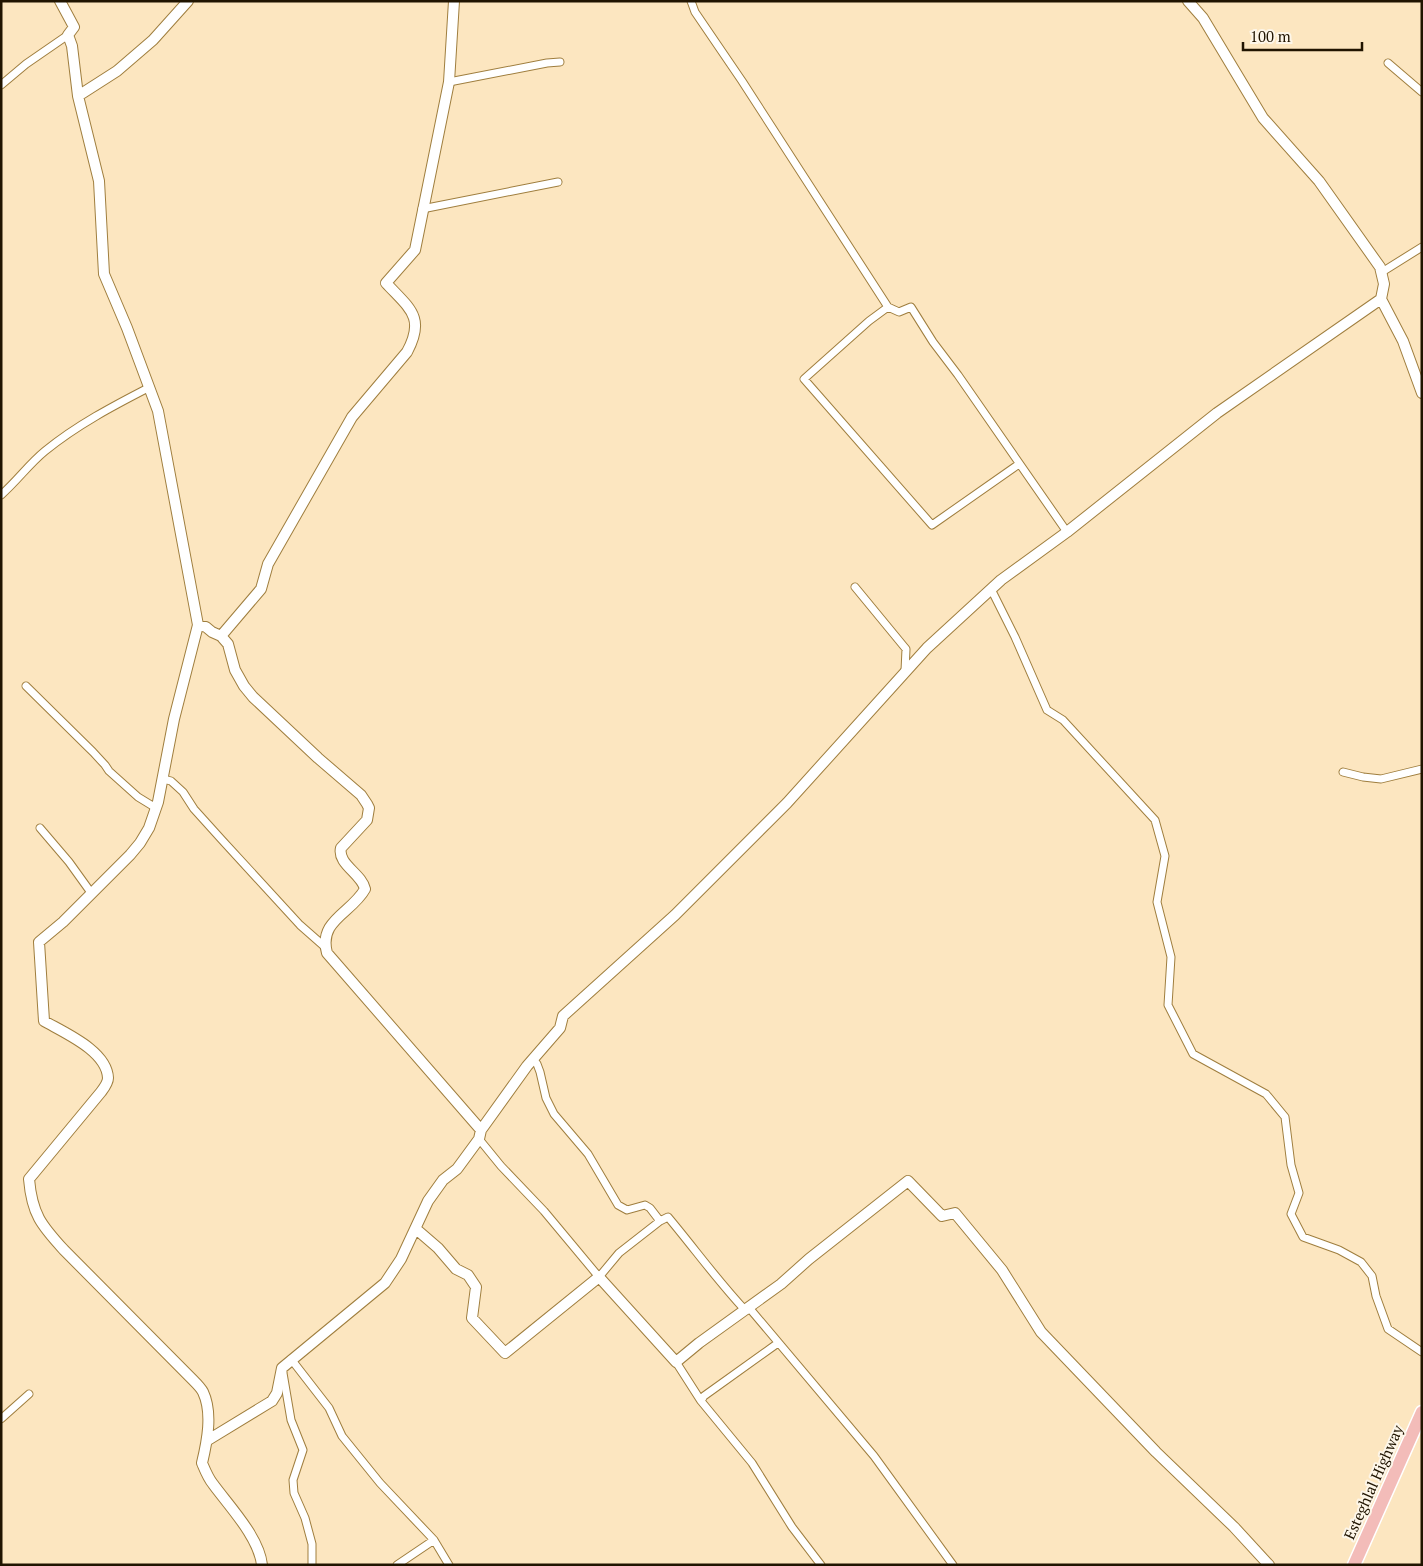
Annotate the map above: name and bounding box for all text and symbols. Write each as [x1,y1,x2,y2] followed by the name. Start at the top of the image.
[1243,20,1362,52] scale bar
[1250,26,1291,46] text: 100 m
[1339,1421,1407,1542] street label: Esteghlal Highway

